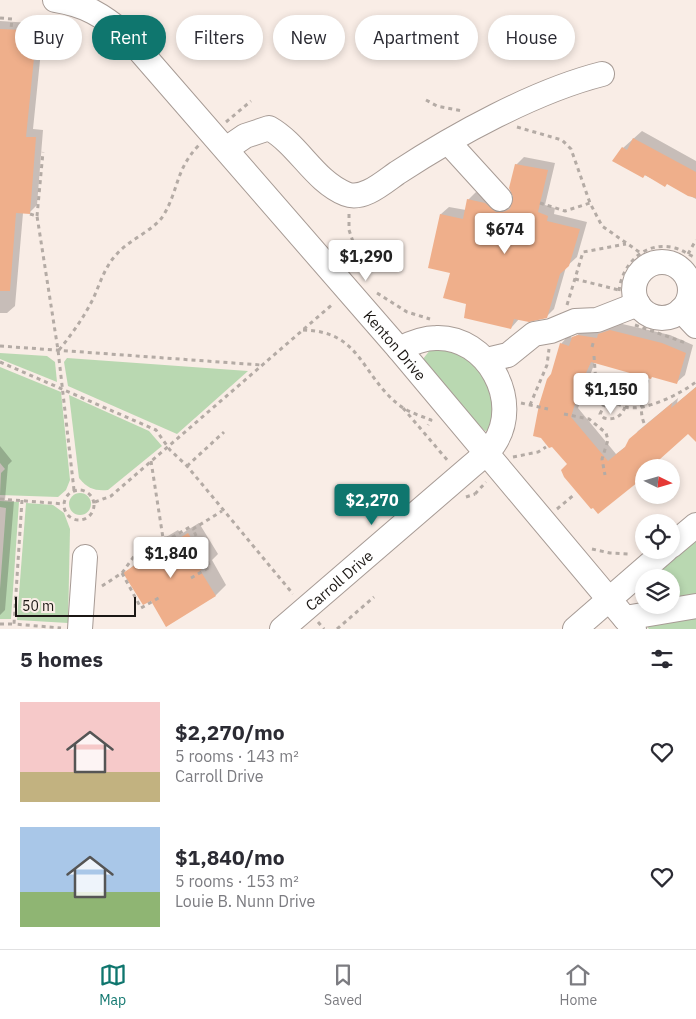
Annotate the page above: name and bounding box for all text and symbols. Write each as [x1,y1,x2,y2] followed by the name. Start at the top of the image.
[15,15,82,60] chip: Buy
[92,15,166,60] chip: Rent
[176,15,263,60] chip: Filters
[273,15,345,60] chip: New
[355,15,478,60] chip: Apartment
[488,15,575,60] chip: House
[475,212,535,255] pin: $674
[486,219,524,239] text: $674
[325,240,407,282] pin: $1,290
[340,246,392,266] text: $1,290
[360,306,431,384] street label: Kenton Drive
[570,372,652,415] pin: $1,150
[585,379,637,399] text: $1,150
[635,459,680,504] north arrow
[635,459,680,614] map controls
[331,484,413,526] pin: $2,270
[346,490,398,510] text: $2,270
[635,514,680,559] button: locate
[130,536,212,579] pin: $1,840
[145,543,197,563] text: $1,840
[301,546,377,614] street label: Carroll Drive
[635,569,680,614] button: layers
[15,594,136,617] scale bar
[22,597,54,615] text: 50 m
[20,645,103,673] text: 5 homes
[648,645,676,673] icon: filters
[175,718,285,746] text: $2,270/mo
[60,722,120,782] icon: home
[648,738,676,766] icon: heart
[175,746,299,766] text: 5 rooms · 143 m²
[175,766,264,786] text: Carroll Drive
[175,843,285,871] text: $1,840/mo
[60,847,120,907] icon: home
[648,863,676,891] icon: heart
[175,871,299,891] text: 5 rooms · 153 m²
[175,891,315,911] text: Louie B. Nunn Drive
[99,961,127,1009] tab: Map
[324,961,362,1009] tab: Saved
[560,961,597,1009] tab: Home

